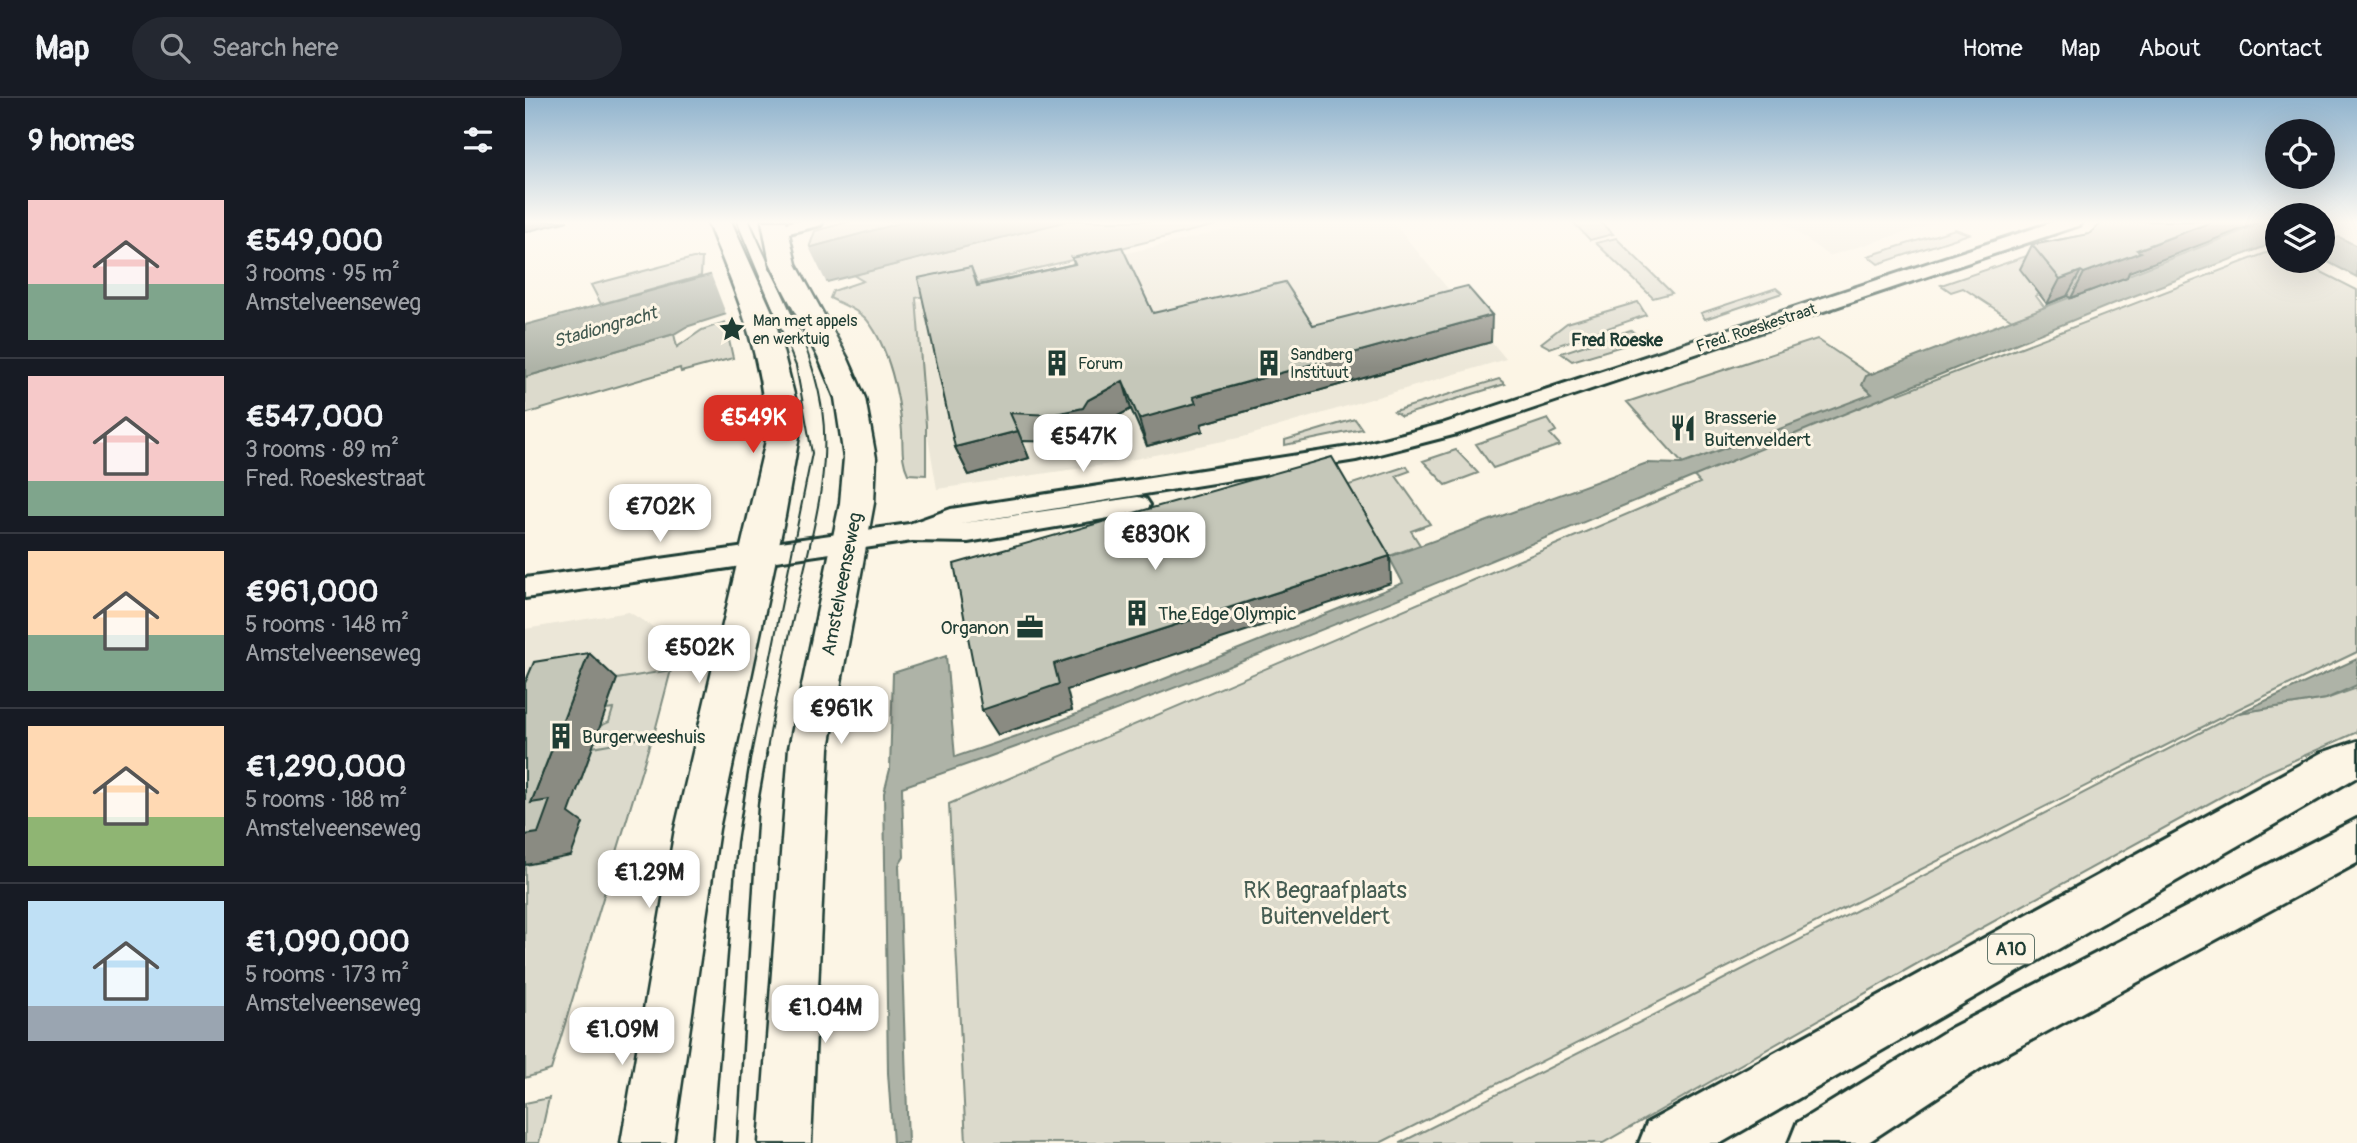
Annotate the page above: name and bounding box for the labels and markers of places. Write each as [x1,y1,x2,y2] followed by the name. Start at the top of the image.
[753,311,857,349] place label: Man met appels en werktuig
[717,314,747,344] place icon: Man met appels en werktuig
[1290,345,1353,383] place label: Sandberg Instituut
[1042,348,1072,378] building icon: Forum
[1254,348,1284,378] building icon: Sandberg Instituut
[1078,354,1123,374] place label: Forum
[704,396,802,455] pin: €549K
[1704,406,1811,452] place label: Brasserie Buitenveldert
[1668,413,1698,443] restaurant icon: Brasserie Buitenveldert
[1034,414,1132,474] pin: €547K
[611,484,709,544] pin: €702K
[1106,512,1204,572] pin: €830K
[1122,598,1152,628] building icon: The Edge Olympic
[1158,602,1297,626] place label: The Edge Olympic
[1015,612,1045,642] office icon: Organon
[940,616,1009,640] place label: Organon
[650,626,748,685] pin: €502K
[792,686,890,746] pin: €961K
[546,721,576,751] building icon: Burgerweeshuis
[582,725,706,749] place label: Burgerweeshuis
[592,850,706,910] pin: €1.29M
[768,986,882,1045] pin: €1.04M
[565,1007,679,1067] pin: €1.09M

